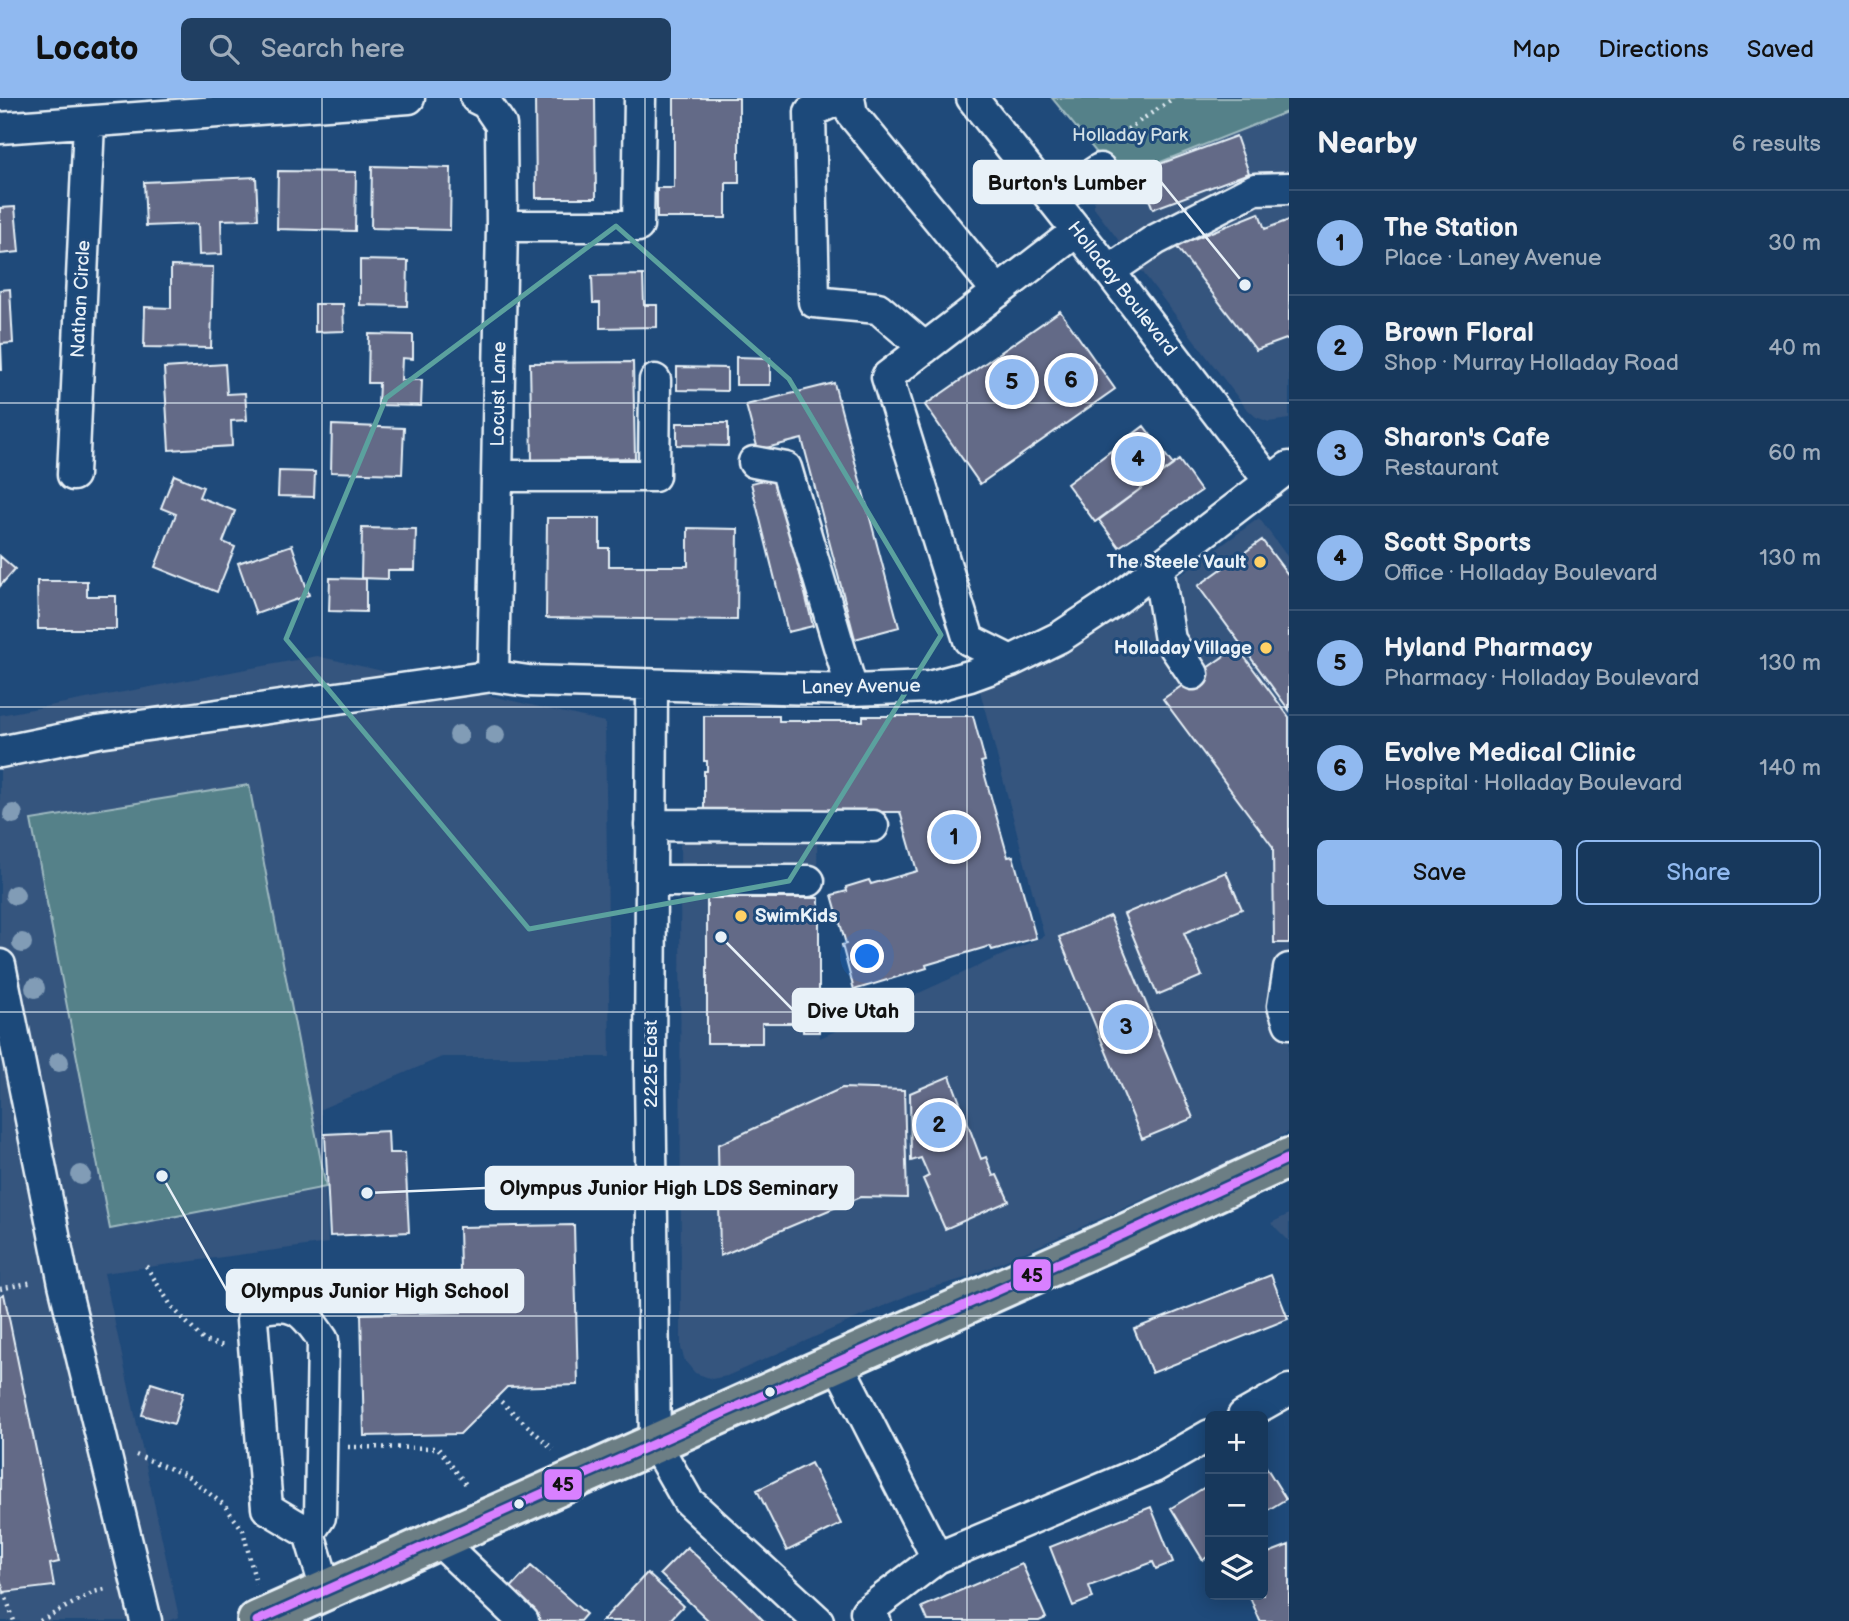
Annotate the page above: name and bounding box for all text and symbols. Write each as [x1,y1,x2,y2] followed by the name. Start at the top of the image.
[181,18,671,81] search box
[35,29,139,69] text: Locato
[205,30,243,68] icon: search
[261,34,405,65] text: Search here
[1512,35,1560,64] text: Map
[1598,35,1709,64] text: Directions
[1747,35,1814,64] text: Saved
[1072,124,1189,147] park label: Holladay Park
[1317,126,1417,162] text: Nearby
[1732,130,1821,158] text: 6 results
[974,161,1161,203] callout: Burton's Lumber
[987,171,1147,196] text: Burton's Lumber
[1384,213,1518,244] text: The Station
[1062,217,1182,361] street label: Holladay Boulevard
[1335,229,1345,257] text: 1
[1768,229,1821,257] text: 30 m
[66,240,96,358] street label: Nathan Circle
[1384,244,1602,272] text: Place · Laney Avenue
[1384,318,1534,349] text: Brown Floral
[1333,334,1347,362] text: 2
[1768,334,1821,362] text: 40 m
[487,341,511,447] street label: Locust Lane
[1384,349,1679,377] text: Shop · Murray Holladay Road
[1048,354,1094,406] pin: 6
[989,356,1035,408] pin: 5
[1384,423,1550,454] text: Sharon's Cafe
[1115,433,1161,485] pin: 4
[1333,439,1347,467] text: 3
[1768,439,1821,467] text: 60 m
[1384,454,1498,482] text: Restaurant
[1384,528,1531,559] text: Scott Sports
[1333,544,1347,572] text: 4
[1759,544,1821,572] text: 130 m
[1107,551,1247,574] place label: The Steele Vault
[1252,554,1268,570] marker: The Steele Vault
[1384,559,1658,587] text: Office · Holladay Boulevard
[1384,633,1592,664] text: Hyland Pharmacy
[1114,637,1252,660] place label: Holladay Village
[1258,640,1274,656] marker: Holladay Village
[1333,649,1347,677] text: 5
[1759,649,1821,677] text: 130 m
[1384,664,1700,692] text: Pharmacy · Holladay Boulevard
[801,674,921,700] street label: Laney Avenue
[1384,738,1636,769] text: Evolve Medical Clinic
[1333,754,1347,782] text: 6
[1759,754,1821,782] text: 140 m
[1384,769,1683,797] text: Hospital · Holladay Boulevard
[931,811,977,863] pin: 1
[1317,840,1562,905] button: Save
[1576,840,1821,905] button: Share
[755,905,837,928] place label: SwimKids
[733,908,749,924] marker: SwimKids
[850,939,884,973] your location
[793,989,913,1031] callout: Dive Utah
[807,999,899,1024] text: Dive Utah
[1103,1001,1149,1053] pin: 3
[640,1020,663,1108] street label: 2225 East
[916,1099,962,1151] pin: 2
[486,1167,853,1209] callout: Olympus Junior High LDS Seminary
[500,1176,839,1201] text: Olympus Junior High LDS Seminary
[1012,1258,1052,1292] line badge: 45
[1021,1265,1043,1288] text: 45
[227,1270,523,1312] callout: Olympus Junior High School
[241,1279,509,1304] text: Olympus Junior High School
[763,1385,777,1399] unlabelled marker
[1205,1411,1268,1600] map controls
[1205,1411,1268,1474] button: +
[543,1468,583,1501] line badge: 45
[552,1474,574,1497] text: 45
[1205,1474,1268,1537] button: −
[512,1497,526,1511] unlabelled marker
[1205,1537,1268,1600] button: layers

